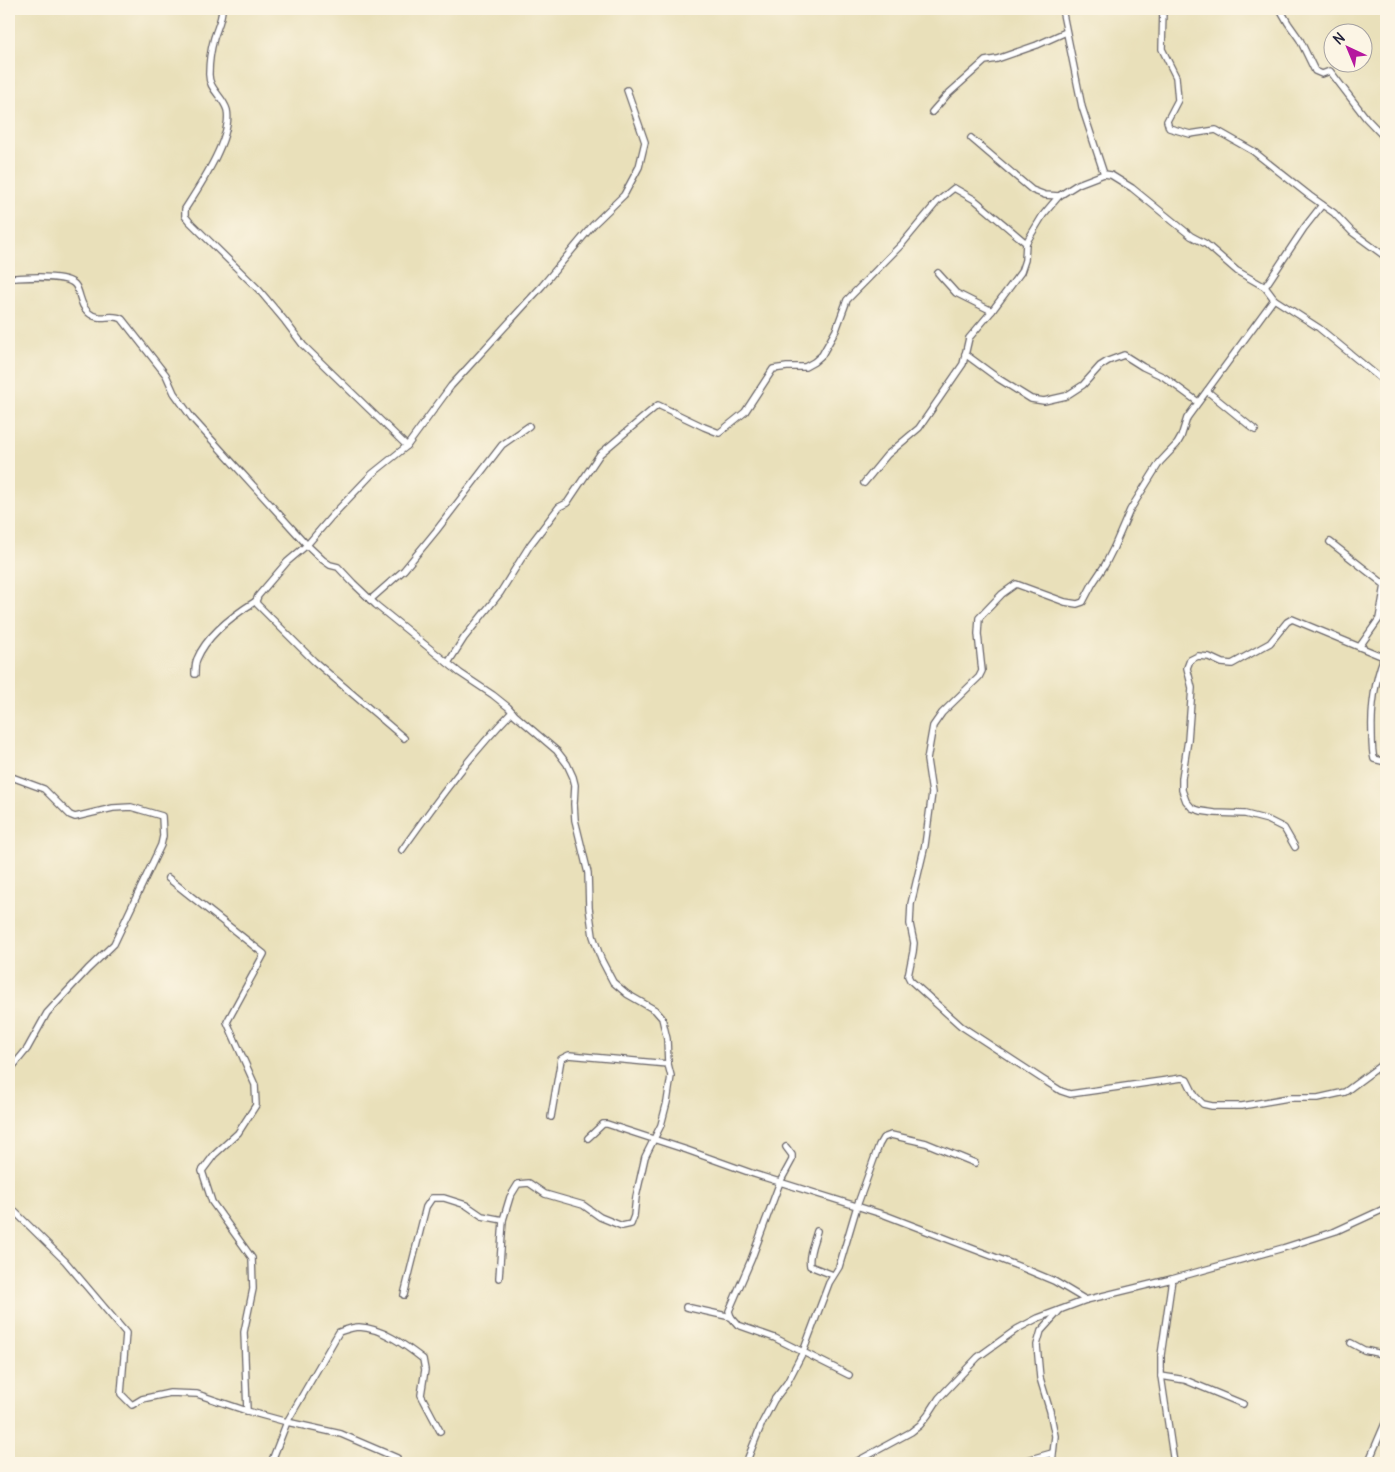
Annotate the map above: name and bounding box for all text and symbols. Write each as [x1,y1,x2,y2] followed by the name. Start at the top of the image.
[1322,22,1372,72] north arrow
[1329,29,1349,48] text: N

